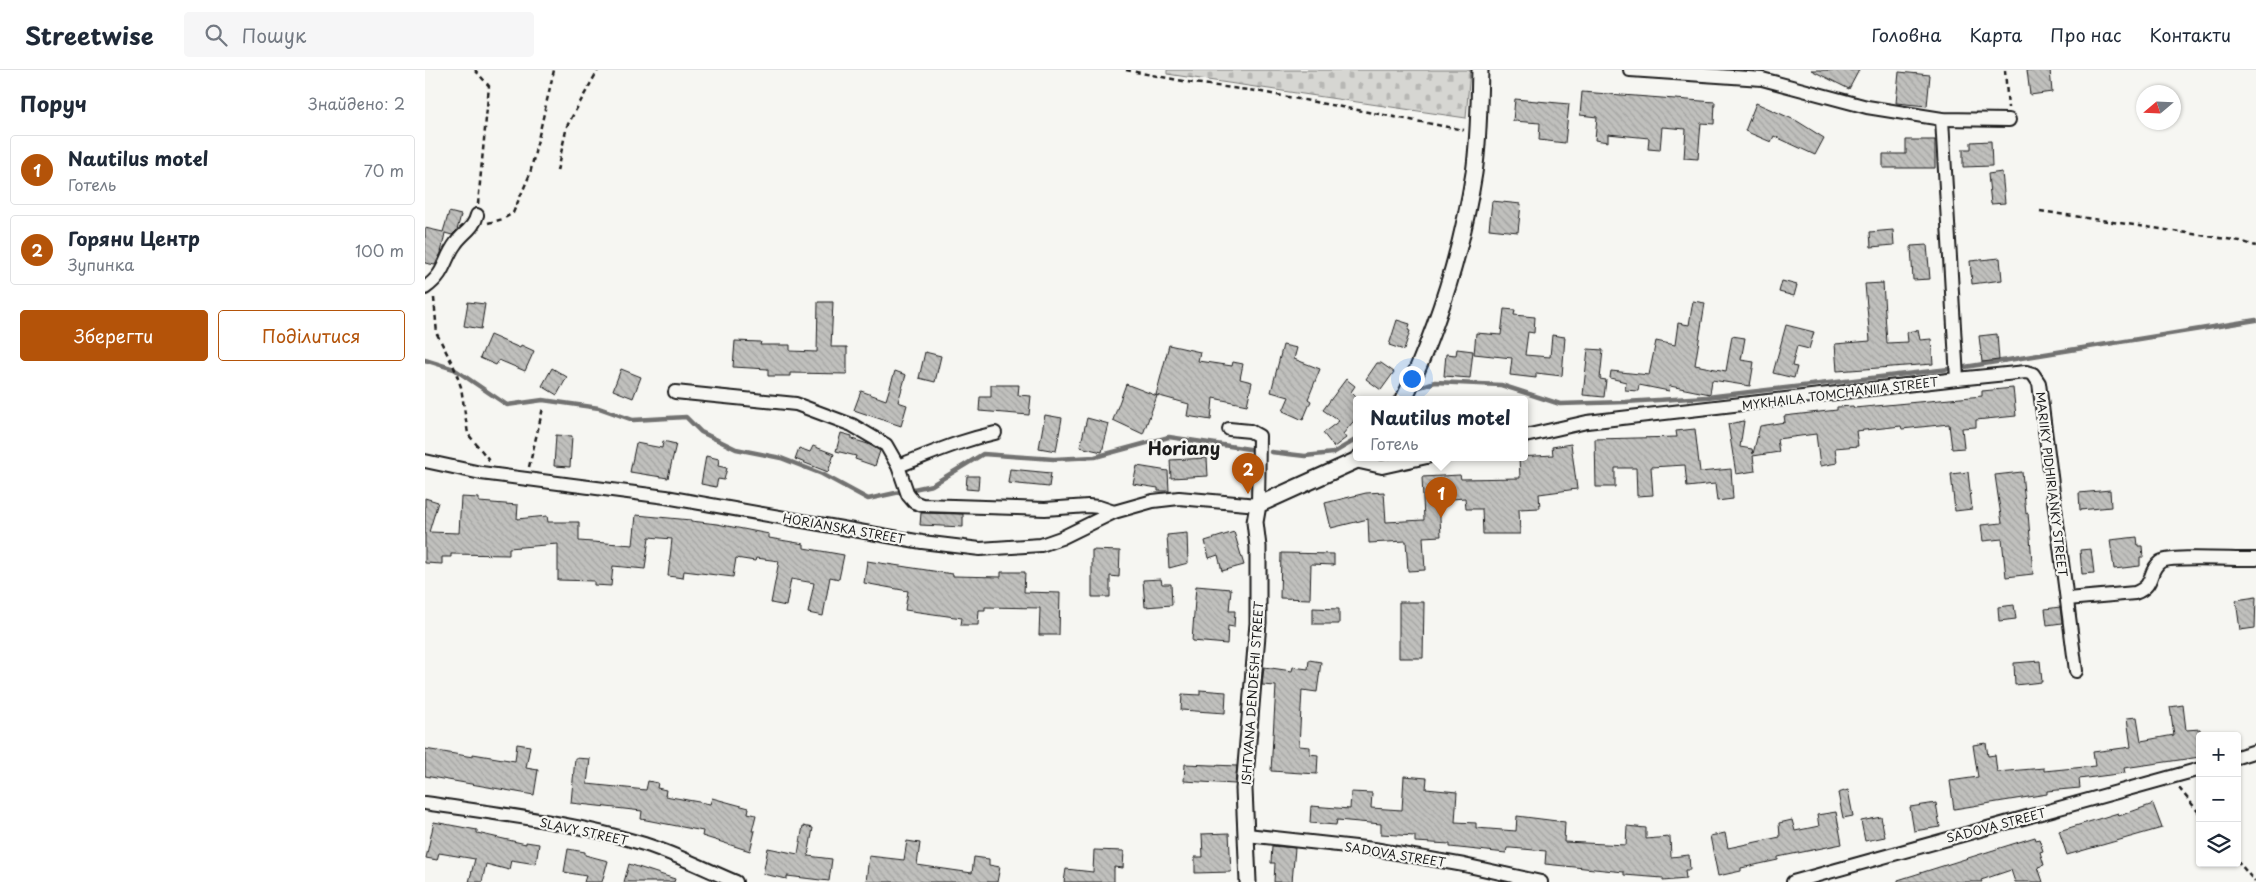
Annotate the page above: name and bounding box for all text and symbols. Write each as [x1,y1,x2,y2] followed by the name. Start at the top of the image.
[184,12,534,57] search box
[25,17,154,53] text: Streetwise
[202,21,230,49] icon: search
[242,21,306,49] text: Пошук
[1871,21,1941,48] text: Головна
[1969,21,2022,48] text: Карта
[2050,21,2122,48] text: Про нас
[2150,21,2231,48] text: Контакти
[2136,85,2181,130] north arrow
[20,87,87,119] text: Поруч
[308,91,405,115] text: Знайдено: 2
[68,144,208,172] text: Nautilus motel
[33,158,41,182] text: 1
[364,158,404,182] text: 70 m
[68,172,116,196] text: Готель
[68,224,200,252] text: Горяни Центр
[31,238,43,262] text: 2
[355,238,404,262] text: 100 m
[68,252,134,276] text: Зупинка
[20,310,208,361] button: Зберегти
[218,310,405,361] button: Поділитися
[1399,366,1425,392] your location
[1741,372,1940,414] street label: MYKHAILA TOMCHANIIA STREET
[2032,390,2072,578] street label: MARIIKY PIDHIRIANKY STREET
[1353,396,1528,461] popup
[1370,403,1511,431] text: Nautilus motel
[1370,431,1418,455] text: Готель
[1148,434,1220,461] district label: Horiany
[1232,453,1264,494] pin: 2
[1425,477,1457,518] pin: 1
[781,508,908,548] street label: HORIANSKA STREET
[1237,600,1267,786] street label: ISHTVANA DENDESHI STREET
[2196,732,2241,867] map controls
[2196,732,2241,777] button: +
[2196,777,2241,822] button: −
[1944,803,2049,847] street label: SADOVA STREET
[538,813,631,849] street label: SLAVY STREET
[2196,822,2241,867] button: layers
[1343,837,1448,871] street label: SADOVA STREET

